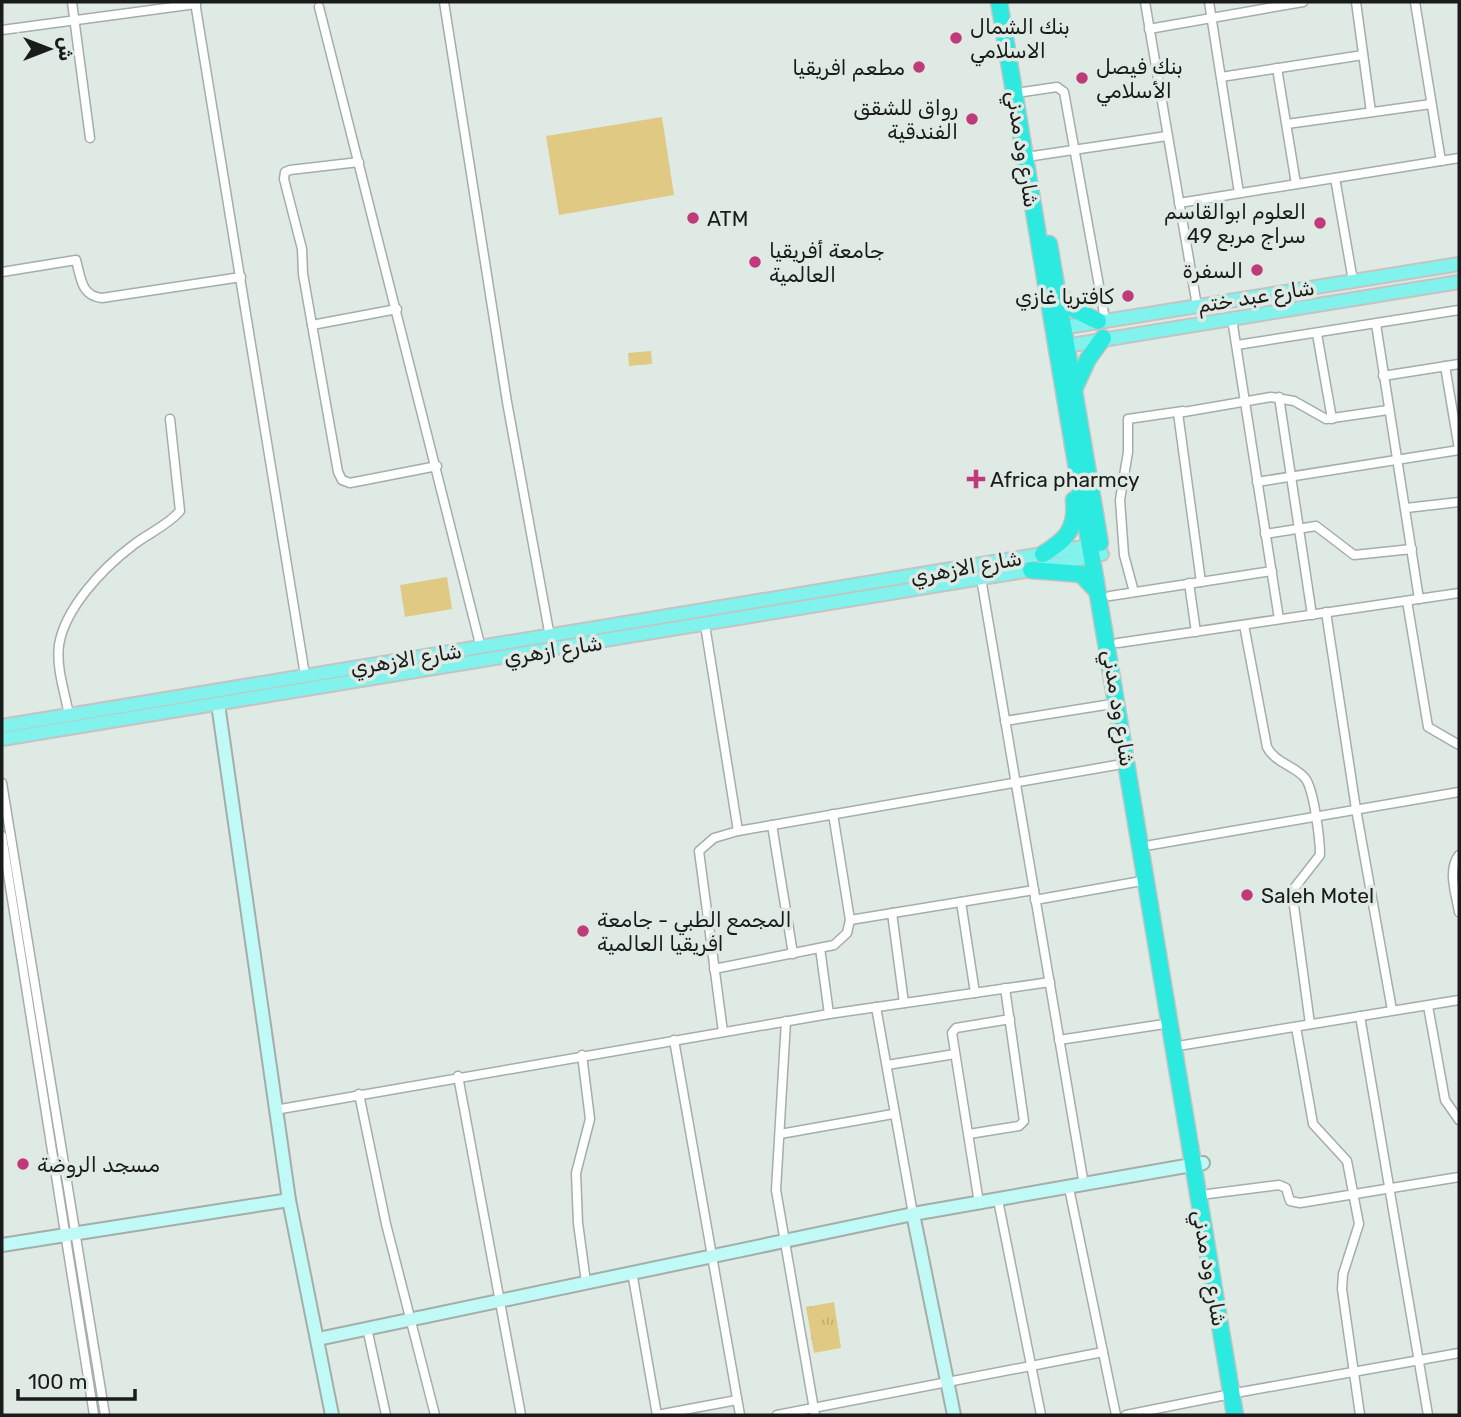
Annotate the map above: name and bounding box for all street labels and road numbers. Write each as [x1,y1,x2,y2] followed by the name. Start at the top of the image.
[997,89,1045,210] street label: شارع ود مدني
[1196,274,1317,320] street label: شارع عبد ختم
[908,545,1024,591] street label: شارع الازهري
[502,630,604,672] street label: شارع ازهري
[348,638,464,682] street label: شارع الازهري
[1093,648,1141,769] street label: شارع ود مدني
[1184,1208,1233,1329] street label: شارع ود مدني

